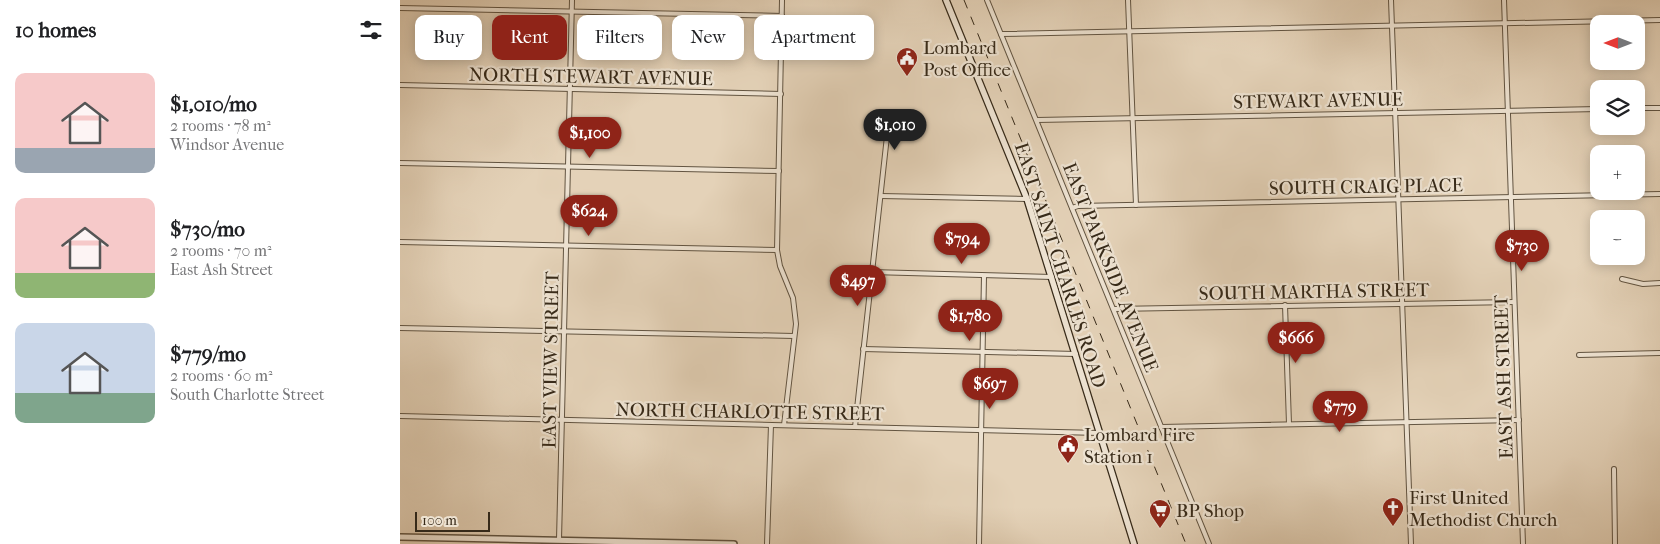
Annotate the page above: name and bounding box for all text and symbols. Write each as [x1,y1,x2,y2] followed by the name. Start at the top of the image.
[415,15,482,60] chip: Buy
[492,15,567,60] chip: Rent
[577,15,662,60] chip: Filters
[672,15,744,60] chip: New
[754,15,874,60] chip: Apartment
[1590,15,1645,70] north arrow
[1590,15,1645,265] map controls
[357,16,385,44] icon: filters
[15,18,96,42] text: 10 homes
[923,37,1011,81] place label: Lombard Post Office
[895,46,919,77] public building icon: Lombard Post Office
[469,64,714,90] street label: NORTH STEWART AVENUE
[1590,80,1645,135] button: layers
[1233,89,1404,113] street label: STEWART AVENUE
[170,92,257,116] text: $1,010/mo
[55,93,115,153] icon: home
[854,108,936,151] pin: $1,010
[874,115,916,134] text: $1,010
[170,116,271,135] text: 2 rooms · 78 m²
[549,116,631,159] pin: $1,100
[569,123,611,142] text: $1,100
[170,135,284,154] text: Windsor Avenue
[1010,140,1110,391] street label: EAST SAINT CHARLES ROAD
[1590,145,1645,200] button: +
[1058,159,1162,376] street label: EAST PARKSIDE AVENUE
[1269,174,1464,200] street label: SOUTH CRAIG PLACE
[559,194,619,237] pin: $624
[571,201,607,220] text: $624
[1590,210,1645,265] button: −
[170,217,245,241] text: $730/mo
[55,218,115,278] icon: home
[932,222,992,265] pin: $794
[945,229,979,248] text: $794
[1492,230,1552,272] pin: $730
[1506,236,1538,255] text: $730
[170,241,272,260] text: 2 rooms · 70 m²
[170,260,273,279] text: East Ash Street
[828,264,888,307] pin: $497
[538,271,564,449] street label: EAST VIEW STREET
[841,271,875,290] text: $497
[1199,279,1430,305] street label: SOUTH MARTHA STREET
[1490,294,1518,459] street label: EAST ASH STREET
[929,300,1011,342] pin: $1,780
[949,306,991,325] text: $1,780
[1266,322,1326,364] pin: $666
[1279,328,1313,347] text: $666
[170,342,246,366] text: $779/mo
[55,343,115,403] icon: home
[170,366,273,385] text: 2 rooms · 60 m²
[960,368,1020,410] pin: $697
[973,374,1007,393] text: $697
[170,385,325,404] text: South Charlotte Street
[1310,390,1370,433] pin: $779
[1324,397,1356,416] text: $779
[615,399,885,425] street label: NORTH CHARLOTTE STREET
[1084,424,1195,468] place label: Lombard Fire Station 1
[1056,433,1080,464] public building icon: Lombard Fire Station 1
[1409,487,1558,531] place label: First United Methodist Church
[1381,496,1405,527] church icon: First United Methodist Church
[1148,498,1172,529] supermarket icon: BP Shop
[1176,500,1244,522] place label: BP Shop
[415,509,490,532] scale bar
[422,512,457,529] text: 100 m

